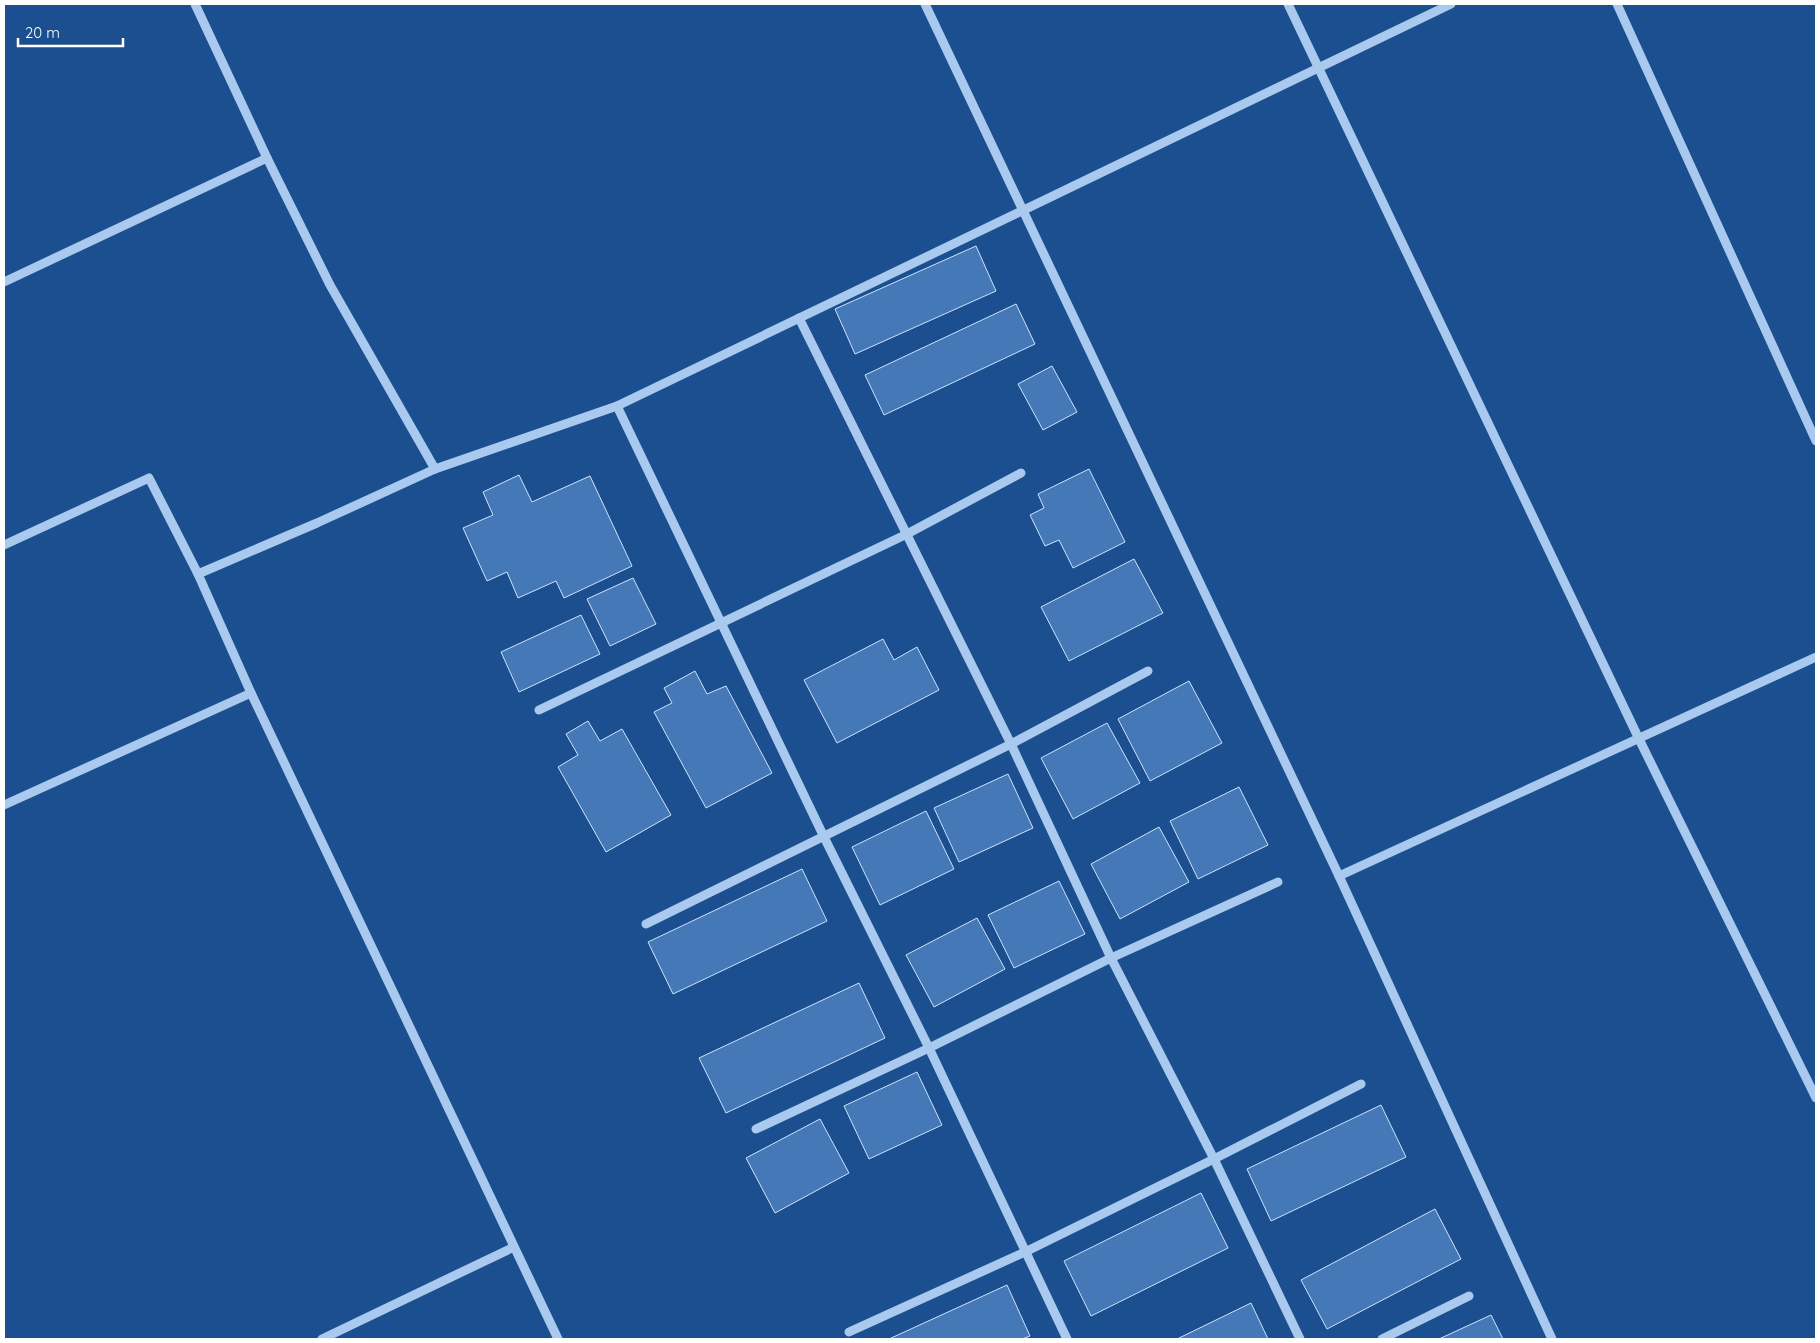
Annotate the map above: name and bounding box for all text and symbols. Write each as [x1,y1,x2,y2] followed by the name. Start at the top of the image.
[18,15,122,47] scale bar
[25,23,60,42] text: 20 m

